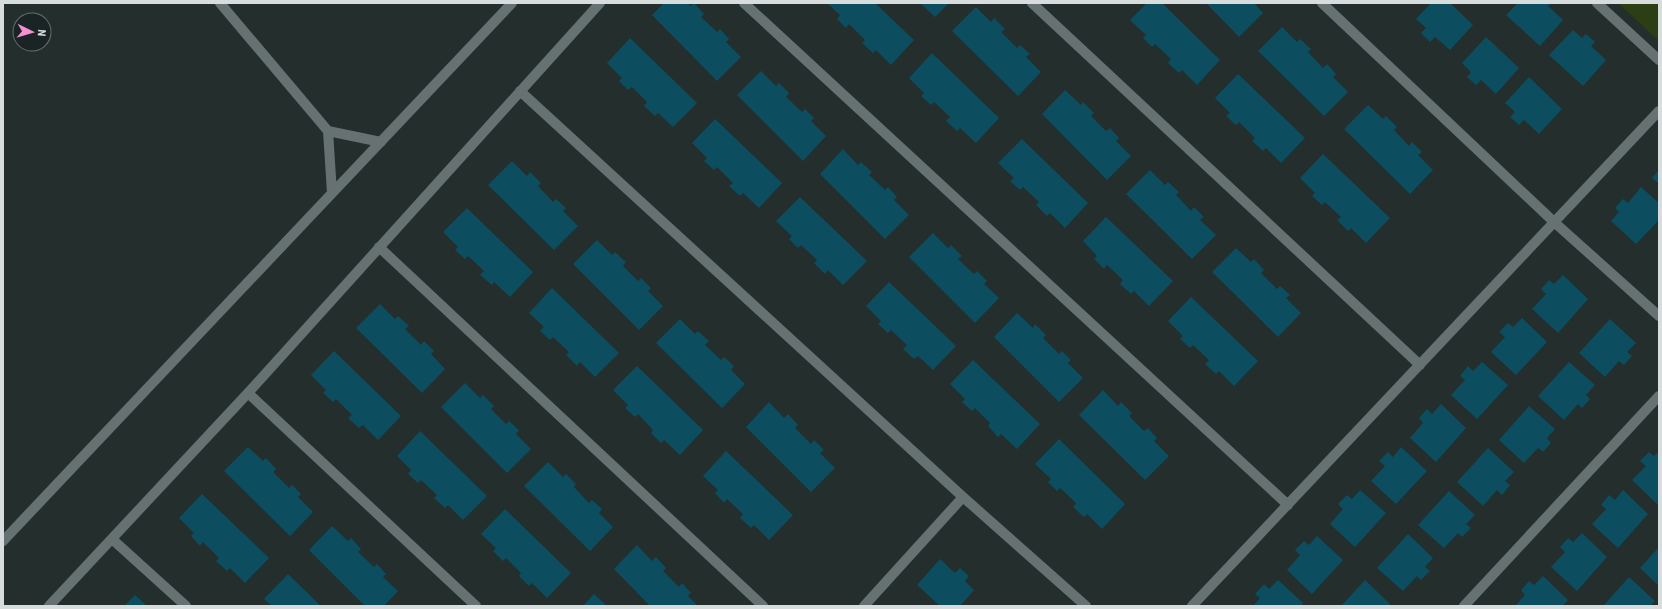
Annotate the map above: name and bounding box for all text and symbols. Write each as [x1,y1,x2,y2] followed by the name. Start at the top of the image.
[12,12,52,52] north arrow
[35,29,48,37] text: N

